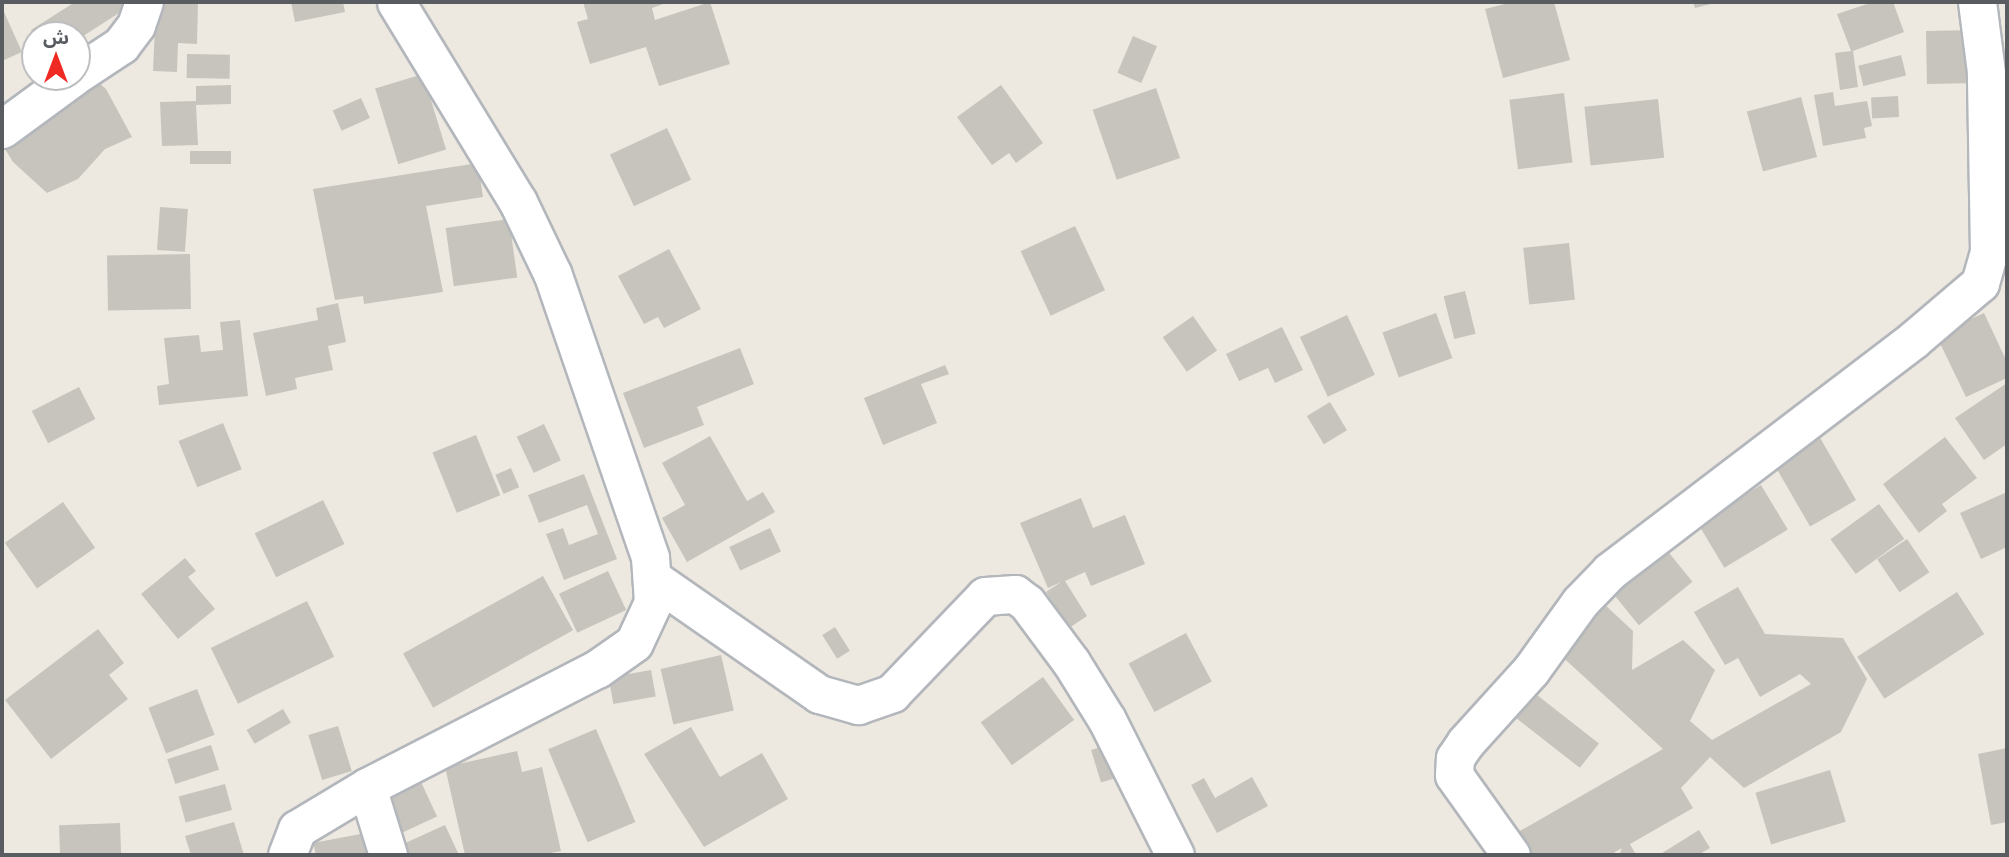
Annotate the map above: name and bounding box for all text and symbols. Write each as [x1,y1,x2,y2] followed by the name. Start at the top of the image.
[21,21,91,91] north arrow
[43,24,69,50] text: ش

